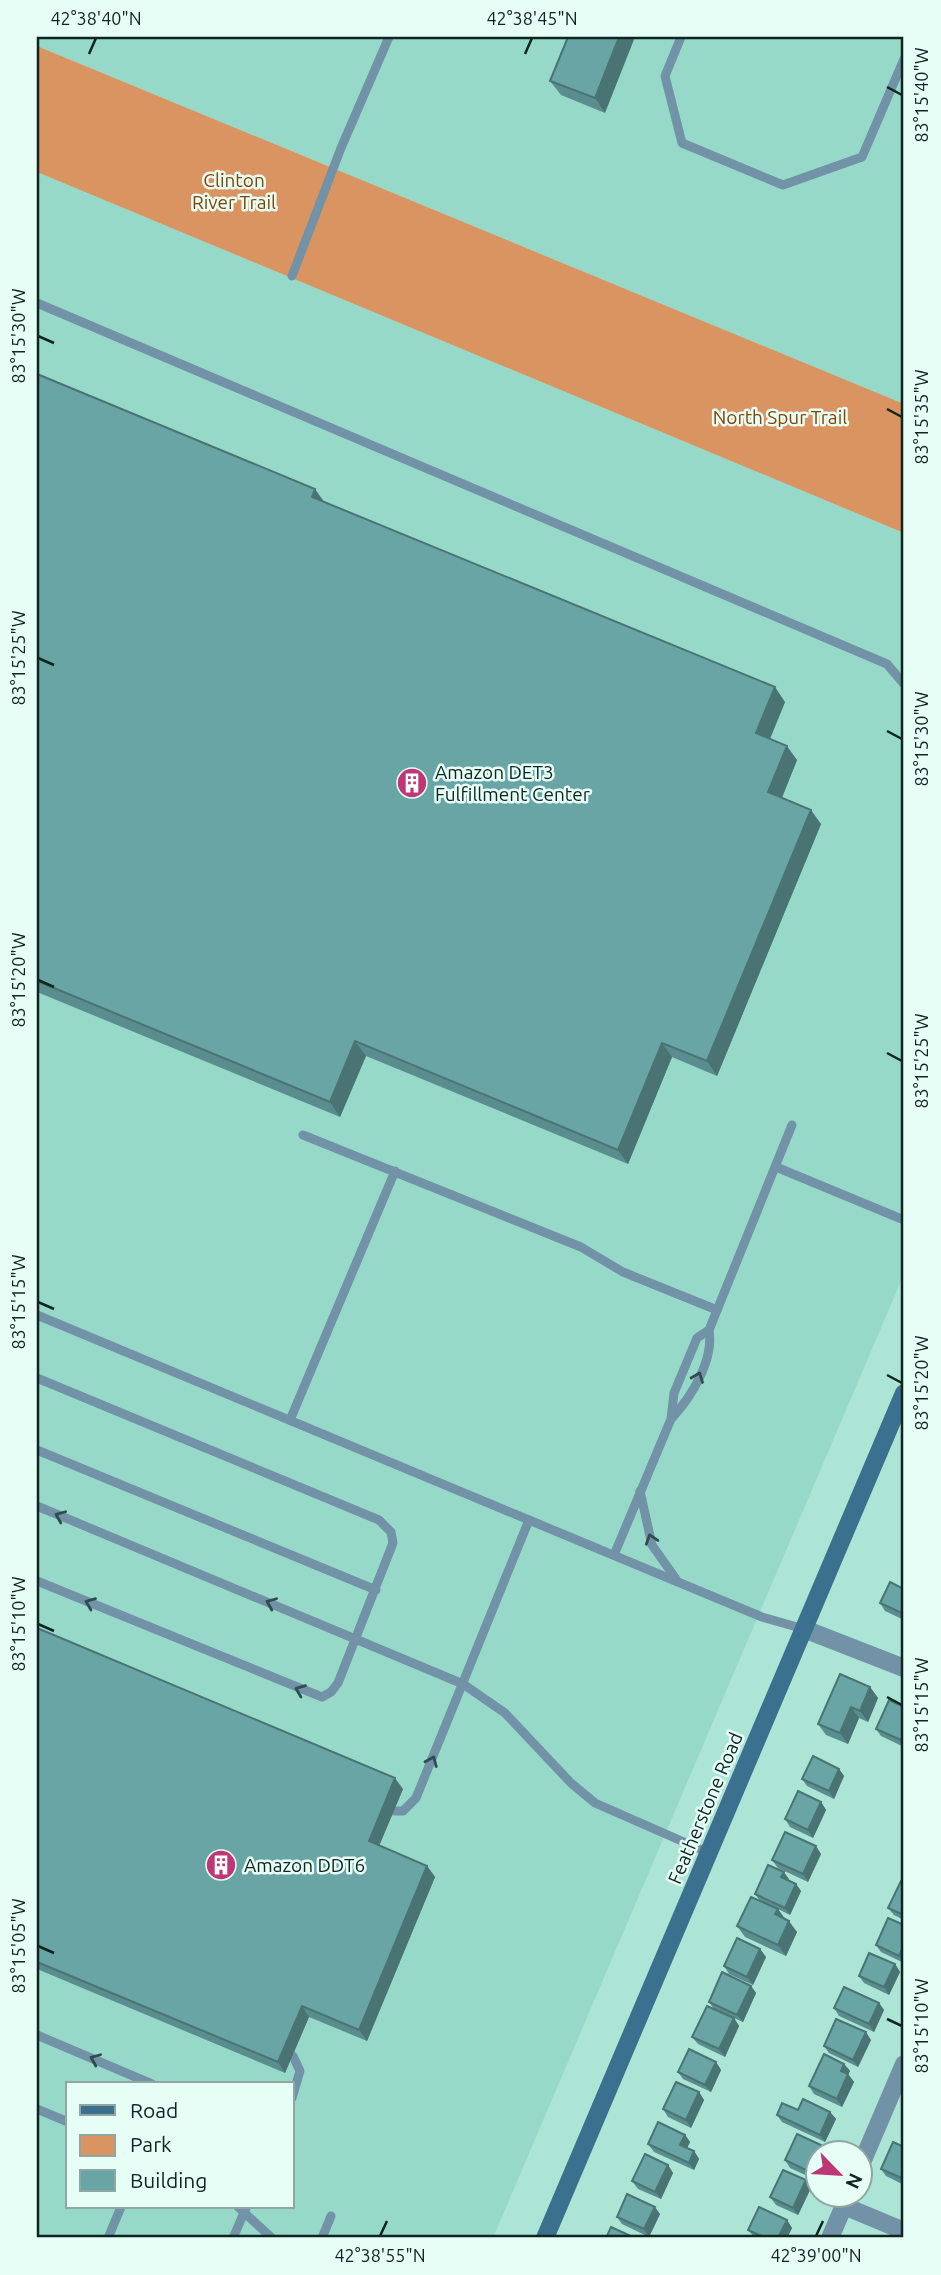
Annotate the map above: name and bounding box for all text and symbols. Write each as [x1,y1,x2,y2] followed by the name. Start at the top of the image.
[50,8,142,28] text: 42°38'40"N
[486,8,578,28] text: 42°38'45"N
[911,47,931,143] text: 83°15'40"W
[192,169,276,213] park label: Clinton River Trail
[8,288,28,384] text: 83°15'30"W
[911,369,931,465] text: 83°15'35"W
[713,406,847,428] park label: North Spur Trail
[8,610,28,706] text: 83°15'25"W
[911,691,931,787] text: 83°15'30"W
[435,761,590,805] place label: Amazon DET3 Fulfillment Center
[395,766,429,800] building icon: Amazon DET3 Fulfillment Center
[8,932,28,1028] text: 83°15'20"W
[911,1013,931,1109] text: 83°15'25"W
[8,1254,28,1350] text: 83°15'15"W
[911,1335,931,1431] text: 83°15'20"W
[689,1372,703,1384] one-way arrow
[55,1510,68,1524] one-way arrow
[645,1534,660,1546] one-way arrow
[8,1576,28,1672] text: 83°15'10"W
[265,1597,278,1611] one-way arrow
[85,1598,97,1612] one-way arrow
[911,1657,931,1753] text: 83°15'15"W
[295,1685,307,1699] one-way arrow
[663,1729,747,1887] street label: Featherstone Road
[424,1755,438,1768] one-way arrow
[204,1848,238,1882] building icon: Amazon DDT6
[244,1854,365,1876] place label: Amazon DDT6
[8,1898,28,1994] text: 83°15'05"W
[911,1978,931,2074] text: 83°15'10"W
[89,2054,101,2068] one-way arrow
[66,2082,294,2208] legend
[130,2098,178,2122] text: Road
[130,2132,172,2156] text: Park
[804,2138,874,2208] north arrow
[130,2168,207,2192] text: Building
[841,2170,867,2192] text: N
[334,2245,426,2265] text: 42°38'55"N
[770,2245,862,2265] text: 42°39'00"N

